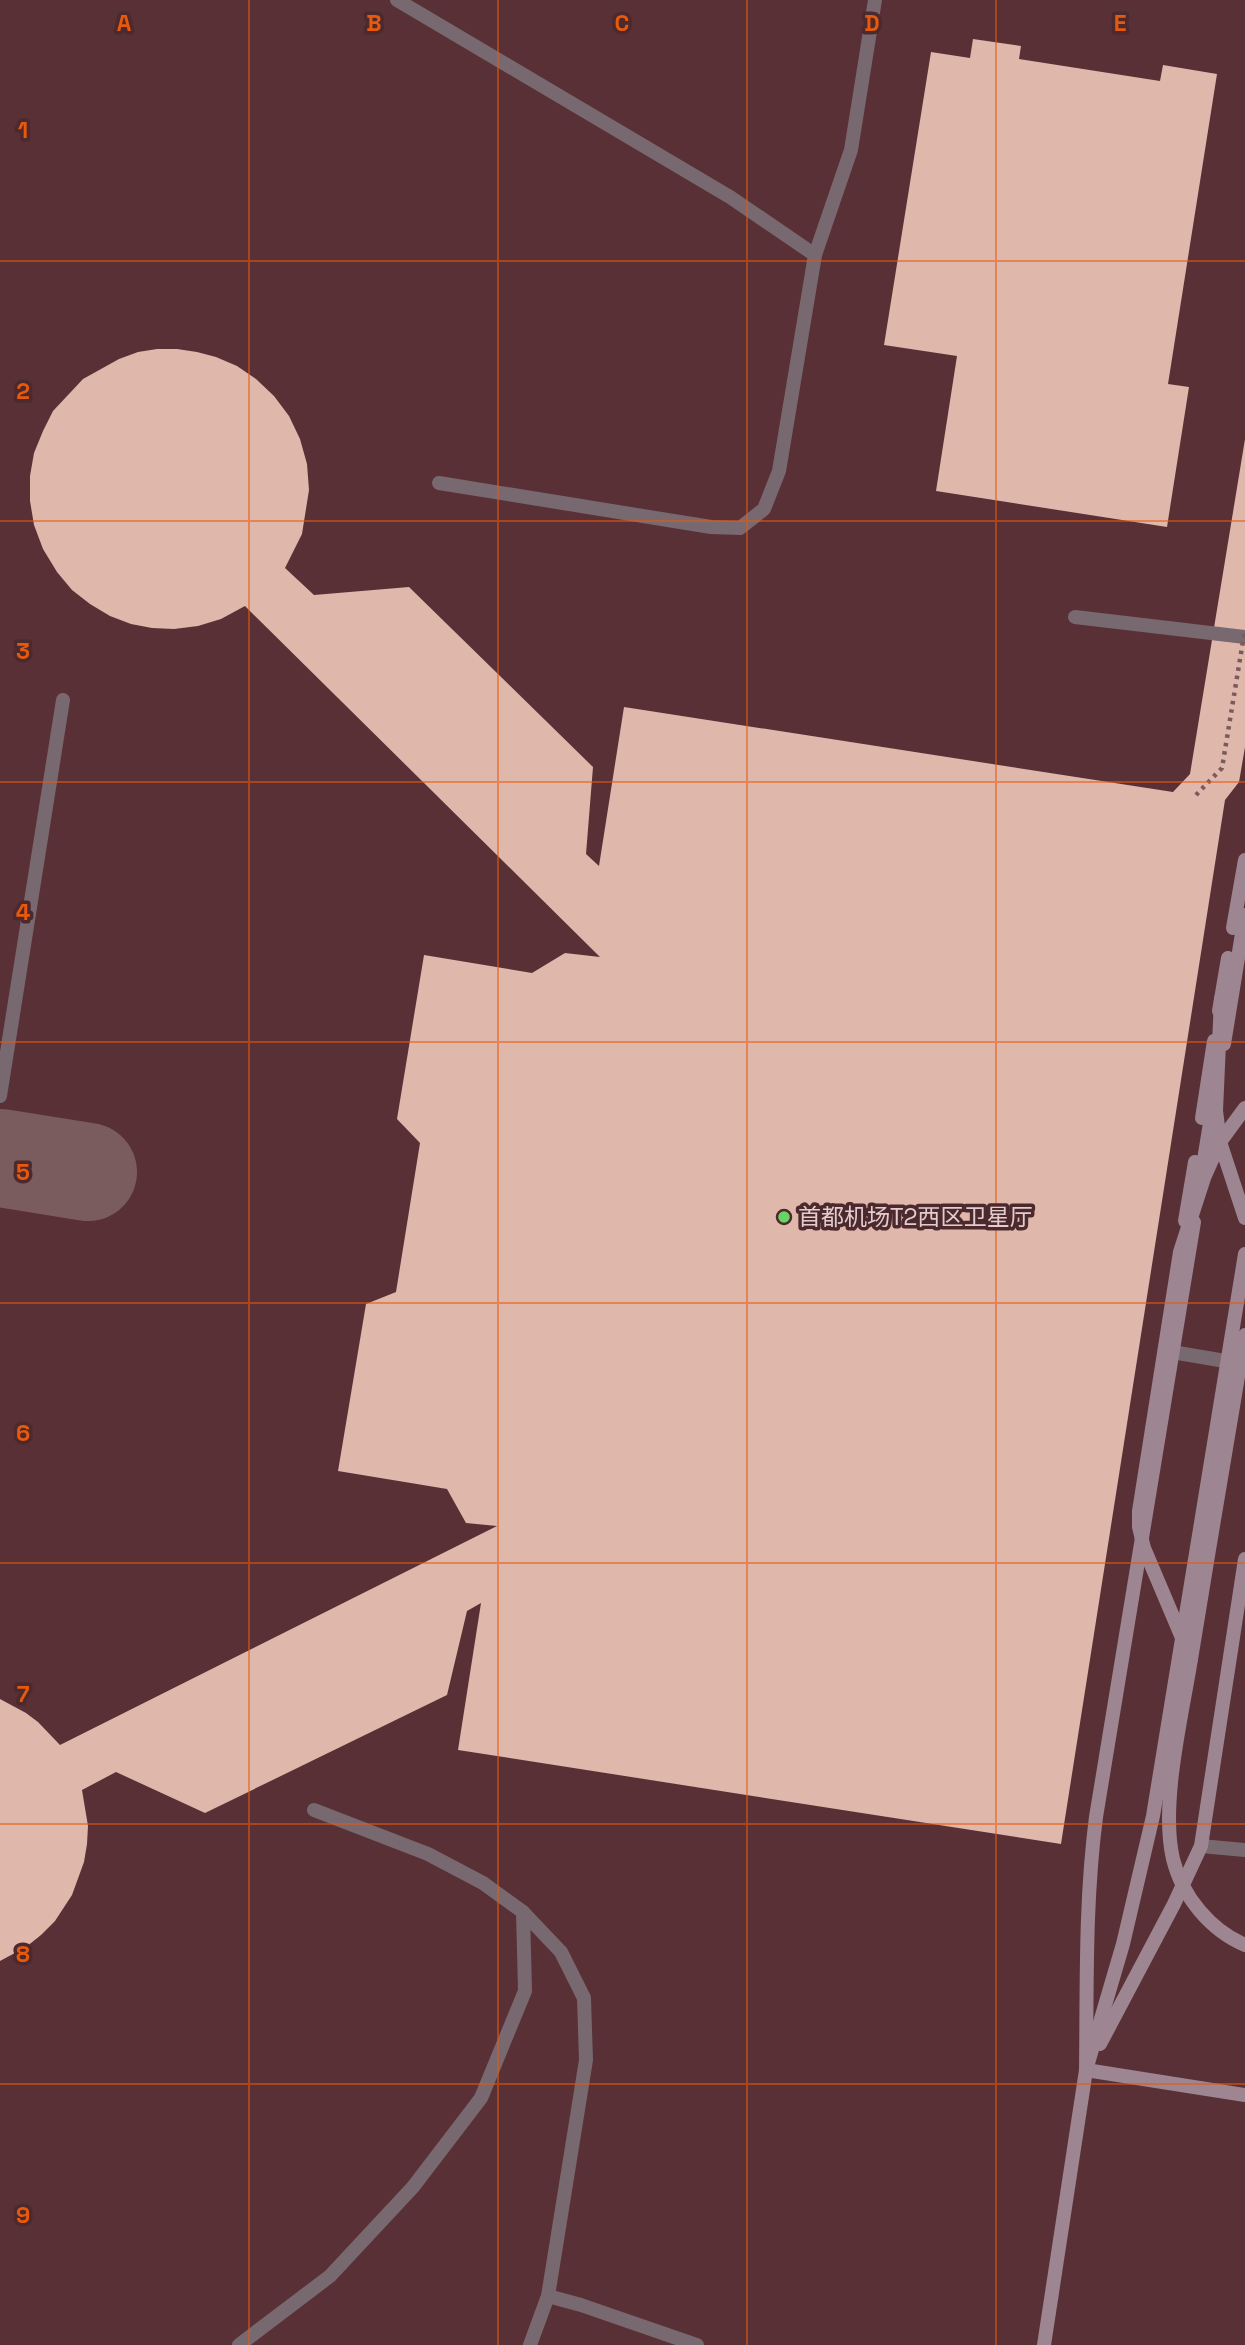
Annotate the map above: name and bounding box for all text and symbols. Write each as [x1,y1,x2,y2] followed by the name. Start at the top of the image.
[117,8,132,38] text: A
[366,8,382,38] text: B
[615,8,629,38] text: C
[864,8,880,38] text: D
[1114,8,1126,38] text: E
[18,115,28,145] text: 1
[16,376,30,406] text: 2
[16,636,30,666] text: 3
[16,897,31,927] text: 4
[16,1157,30,1187] text: 5
[798,1202,1032,1232] place label: 首都机场T2西区卫星厅
[776,1209,792,1225] marker: 首都机场T2西区卫星厅
[16,1418,30,1448] text: 6
[17,1679,30,1709] text: 7
[16,1939,30,1969] text: 8
[16,2200,30,2230] text: 9

